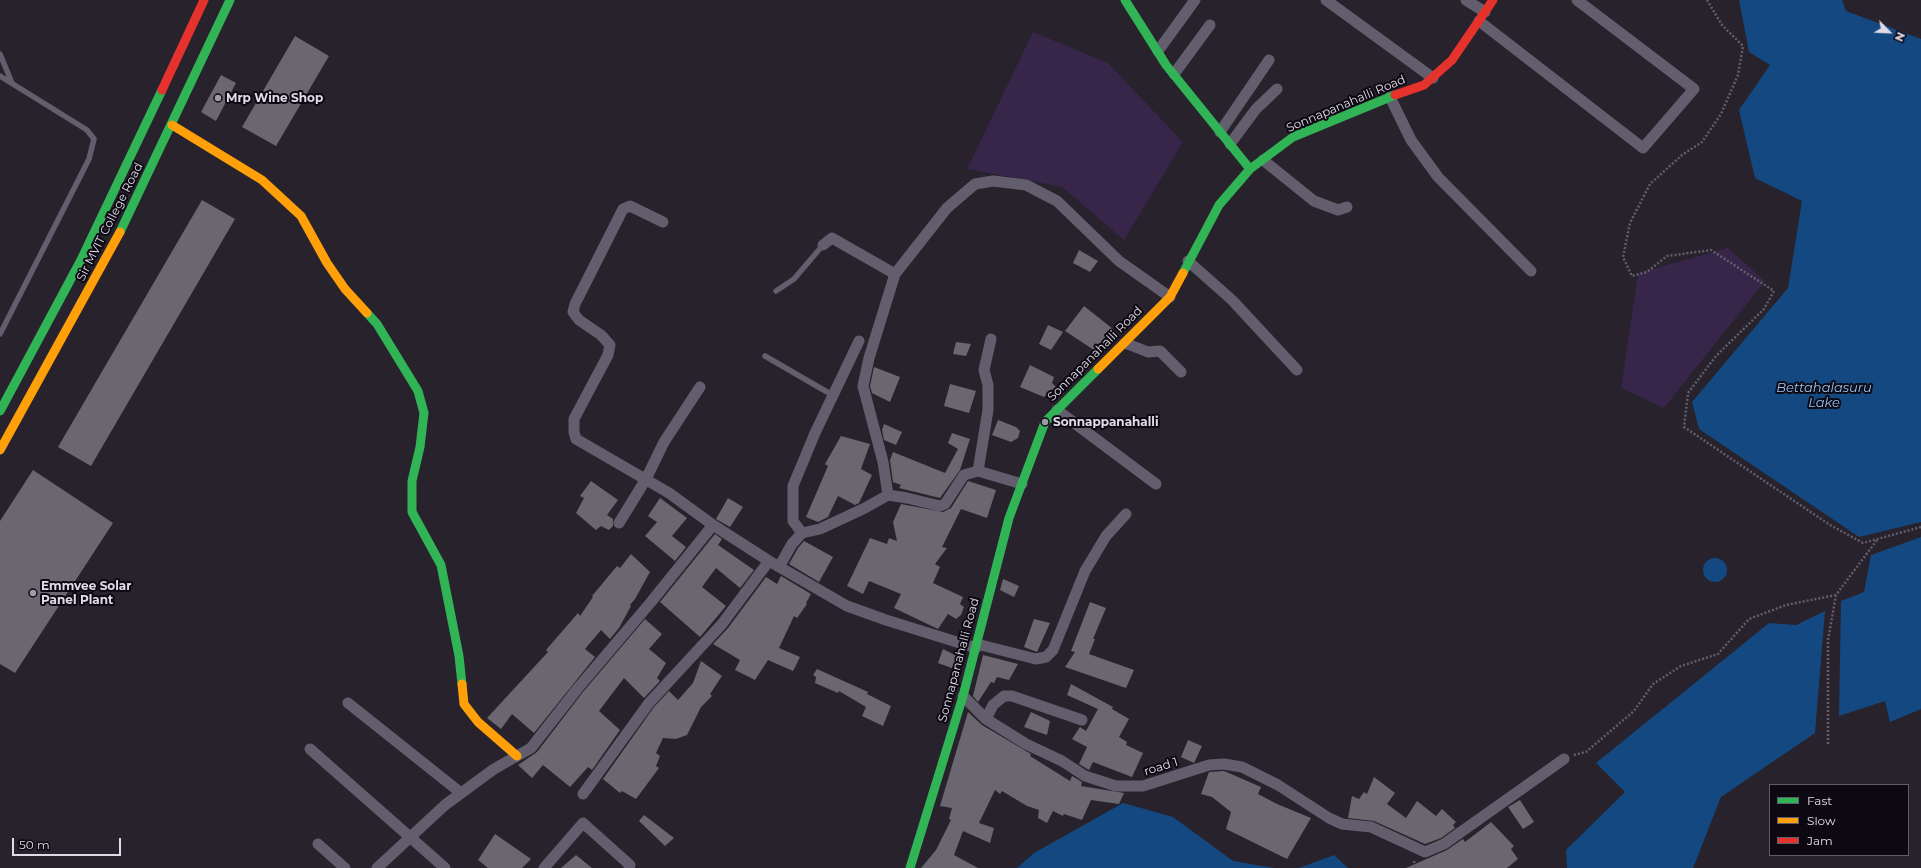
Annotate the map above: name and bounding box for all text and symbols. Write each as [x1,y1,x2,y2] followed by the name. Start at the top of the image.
[1869,12,1909,52] north arrow
[1892,30,1908,44] text: N
[1284,72,1408,136] street label: Sonnapanahalli Road
[226,91,323,105] place label: Mrp Wine Shop
[213,93,223,103] marker: Mrp Wine Shop
[74,160,146,284] street label: Sir MVIT College Road
[1045,304,1145,404] street label: Sonnapanahalli Road
[1776,380,1872,411] water label: Bettahalasuru Lake
[1053,415,1159,429] place label: Sonnappanahalli
[1040,417,1050,427] marker: Sonnappanahalli
[41,579,131,607] place label: Emmvee Solar Panel Plant
[28,588,38,598] marker: Emmvee Solar Panel Plant
[935,596,983,724] street label: Sonnapanahalli Road
[1142,755,1180,779] street label: road 1
[1769,784,1909,856] legend
[1807,793,1832,808] text: Fast
[1807,813,1836,828] text: Slow
[14,830,123,856] scale bar
[1807,833,1833,848] text: Jam
[19,837,50,852] text: 50 m

